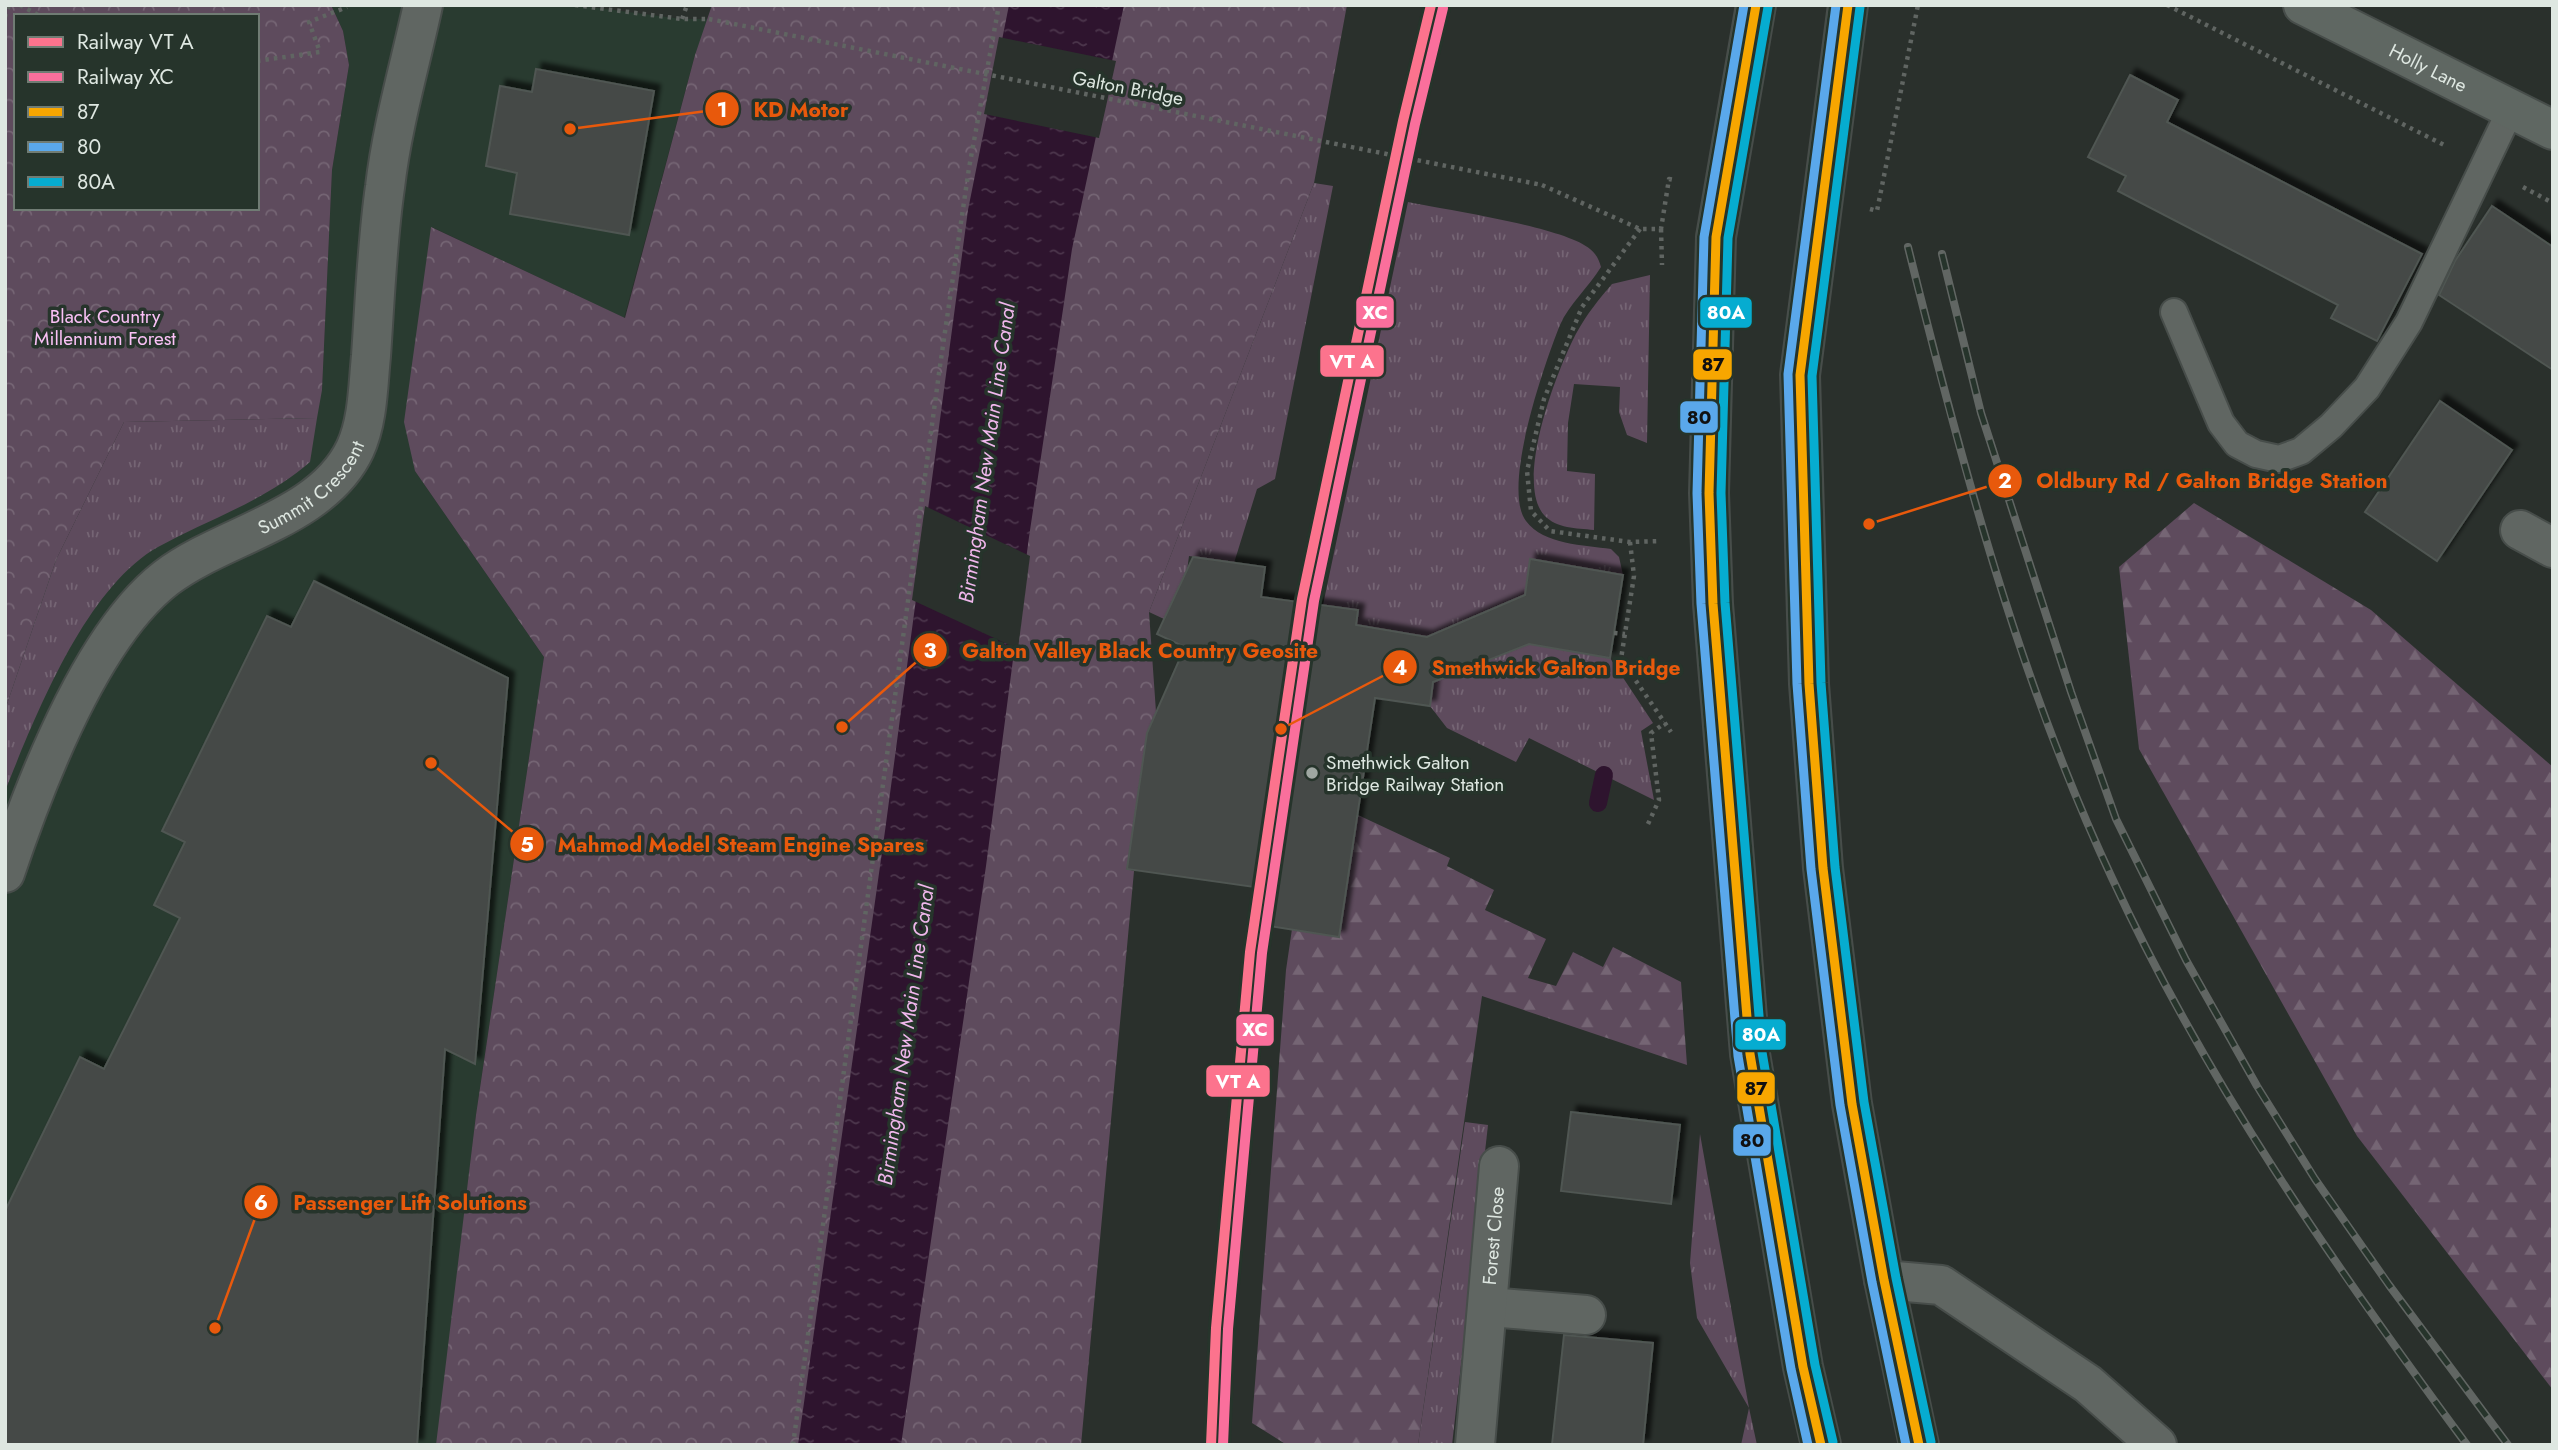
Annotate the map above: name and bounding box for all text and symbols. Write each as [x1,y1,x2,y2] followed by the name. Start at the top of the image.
[14,14,259,210] legend
[77,27,194,57] text: Railway VT A
[2384,37,2472,99] street label: Holly Lane
[77,62,174,92] text: Railway XC
[1070,64,1186,112] street label: Galton Bridge
[704,88,863,130] callout: KD Motor
[717,95,727,125] text: 1
[753,95,849,125] text: KD Motor
[77,97,99,127] text: 87
[77,132,101,162] text: 80
[77,167,115,197] text: 80A
[1355,295,1395,329] line badge: XC
[1699,296,1753,329] line badge: 80A
[1362,299,1388,326] text: XC
[1707,299,1745,326] text: 80A
[951,300,1023,605] water label: Birmingham New Main Line Canal
[34,303,176,352] park label: Black Country Millennium Forest
[1319,344,1385,378] line badge: VT A
[1328,348,1375,375] text: VT A
[1692,348,1733,381] line badge: 87
[1701,351,1725,378] text: 87
[1679,400,1719,434] line badge: 80
[1687,404,1711,431] text: 80
[253,436,371,541] street label: Summit Crescent
[1987,460,2401,502] callout: Oldbury Rd / Galton Bridge Station
[1998,466,2012,496] text: 2
[2036,466,2388,496] text: Oldbury Rd / Galton Bridge Station
[912,629,1332,671] callout: Galton Valley Black Country Geosite
[923,636,937,666] text: 3
[962,636,1318,666] text: Galton Valley Black Country Geosite
[1383,646,1695,688] callout: Smethwick Galton Bridge
[1393,653,1407,683] text: 4
[1431,653,1681,683] text: Smethwick Galton Bridge
[1326,749,1504,798] place label: Smethwick Galton Bridge Railway Station
[1304,765,1320,781] marker: Smethwick Galton Bridge Railway Station
[509,823,939,865] callout: Mahmod Model Steam Engine Spares
[520,830,534,860] text: 5
[558,830,925,860] text: Mahmod Model Steam Engine Spares
[870,882,942,1187] water label: Birmingham New Main Line Canal
[1235,1013,1275,1047] line badge: XC
[1242,1016,1268,1043] text: XC
[1734,1018,1787,1051] line badge: 80A
[1742,1021,1780,1048] text: 80A
[1205,1064,1271,1098] line badge: VT A
[1214,1068,1261,1095] text: VT A
[1736,1071,1776,1105] line badge: 87
[1744,1075,1768,1102] text: 87
[1732,1123,1772,1157] line badge: 80
[1740,1127,1764,1154] text: 80
[244,1181,540,1223] callout: Passenger Lift Solutions
[1475,1185,1511,1286] street label: Forest Close
[254,1188,268,1218] text: 6
[293,1188,527,1218] text: Passenger Lift Solutions

